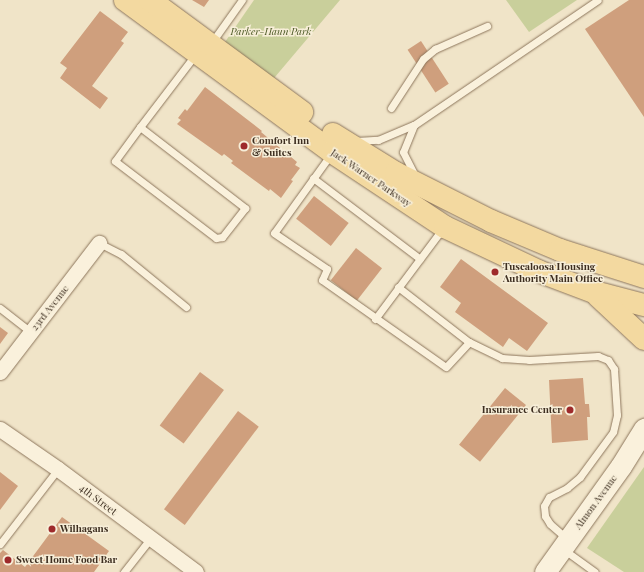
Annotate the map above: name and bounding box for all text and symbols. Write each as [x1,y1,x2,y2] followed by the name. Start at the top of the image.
[231,26,311,38] park label: Parker-Haun Park
[252,134,309,158] place label: Comfort Inn & Suites
[239,141,249,151] marker: Comfort Inn & Suites
[328,146,414,210] street label: Jack Warner Parkway
[503,260,603,284] place label: Tuscaloosa Housing Authority Main Office
[490,267,500,277] marker: Tuscaloosa Housing Authority Main Office
[28,283,72,333] street label: 23rd Avenue
[482,404,562,416] place label: Insurance Center
[565,405,575,415] marker: Insurance Center
[572,472,620,532] street label: Almon Avenue
[77,482,119,518] street label: 4th Street
[60,523,108,535] place label: Wilhagans
[47,524,57,534] marker: Wilhagans
[16,554,117,566] place label: Sweet Home Food Bar
[3,555,13,565] marker: Sweet Home Food Bar

